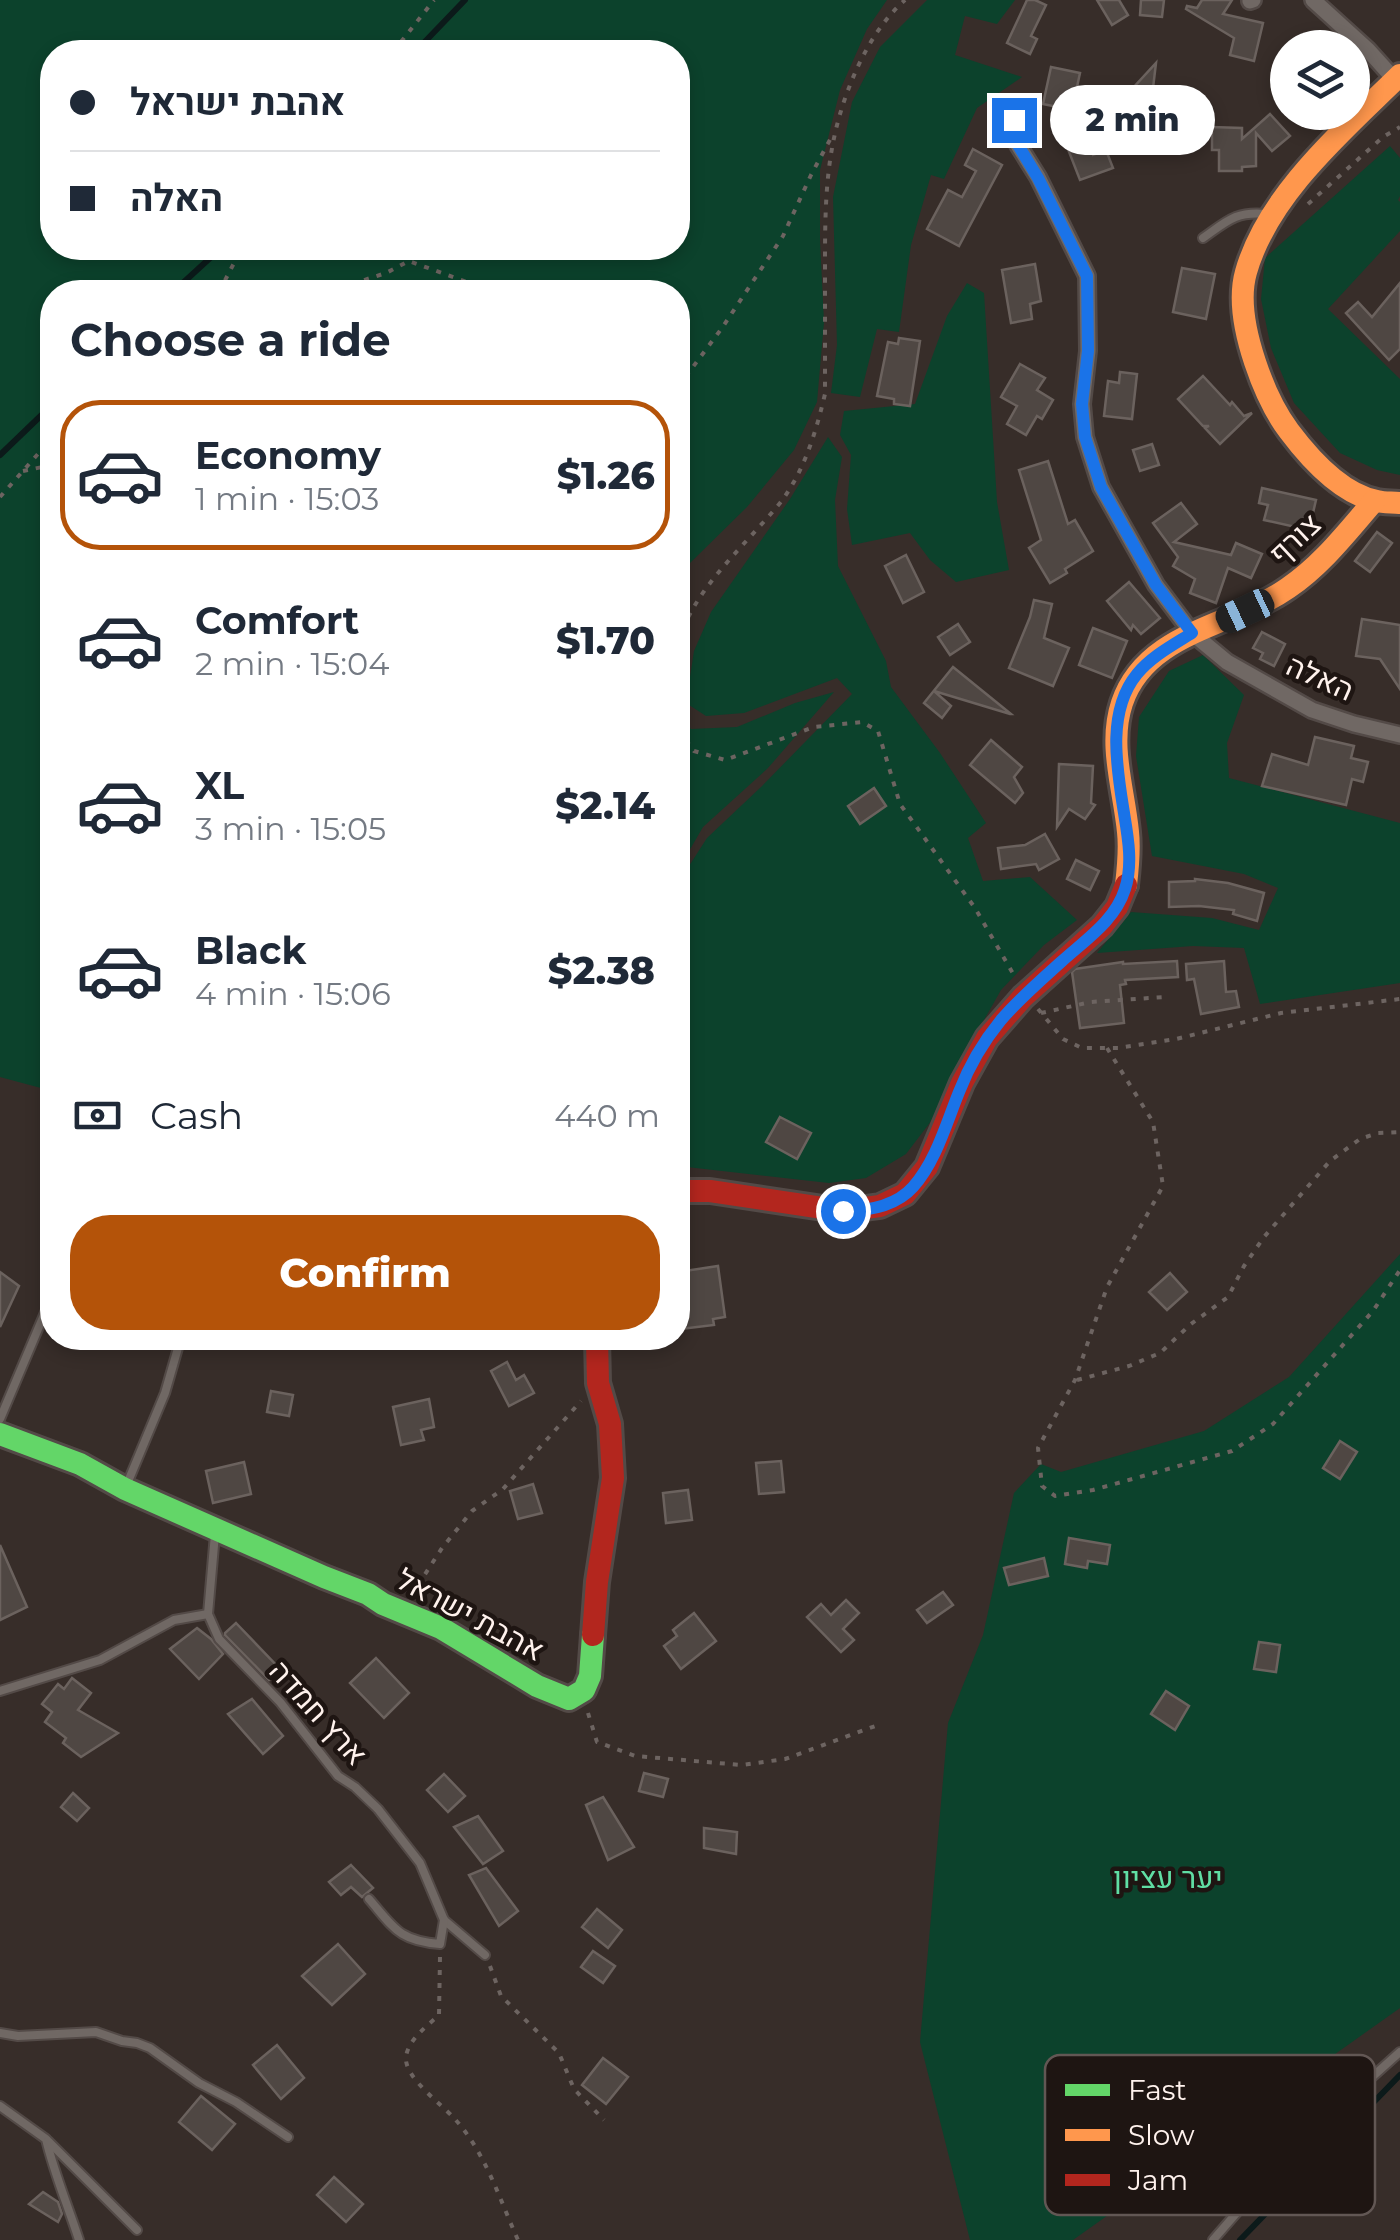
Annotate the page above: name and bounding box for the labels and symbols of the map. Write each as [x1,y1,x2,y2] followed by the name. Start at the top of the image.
[1049,85,1214,155] callout: 2 min
[992,98,1037,143] route end
[1261,505,1328,572] street label: צורף
[1211,585,1279,637] car
[1281,646,1360,709] street label: האלה
[821,1189,866,1234] route start
[390,1560,550,1669] street label: אהבת ישראל
[262,1653,375,1773] street label: ארץ חמדה
[1113,1859,1223,1896] park label: יער עציון
[1045,2055,1375,2215] legend
[1128,2073,1187,2107] text: Fast
[1128,2118,1195,2152] text: Slow
[1127,2163,1188,2197] text: Jam

